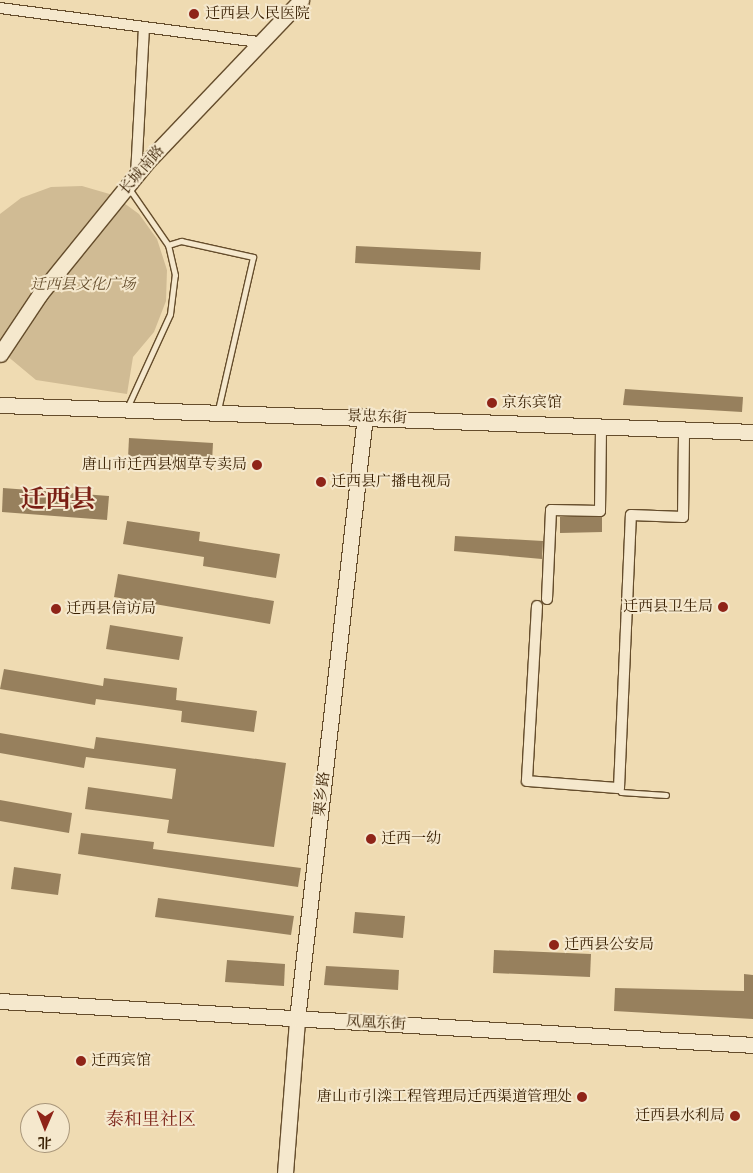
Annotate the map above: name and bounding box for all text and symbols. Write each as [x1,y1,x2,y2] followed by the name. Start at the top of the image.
[205,5,310,23] place label: 迁西县人民医院
[187,7,201,21] marker: 迁西县人民医院
[116,141,168,199] street label: 长城南路
[31,276,135,294] park label: 迁西县文化广场
[502,394,562,412] place label: 京东宾馆
[486,397,498,409] marker: 京东宾馆
[347,407,407,427] street label: 景忠东街
[82,456,247,474] place label: 唐山市迁西县烟草专卖局
[251,459,263,471] marker: 唐山市迁西县烟草专卖局
[331,473,451,491] place label: 迁西县广播电视局
[315,476,327,488] marker: 迁西县广播电视局
[21,484,95,514] district label: 迁西县
[623,598,713,616] place label: 迁西县卫生局
[66,600,156,618] place label: 迁西县信访局
[717,601,729,613] marker: 迁西县卫生局
[50,603,62,615] marker: 迁西县信访局
[311,771,333,817] street label: 栗乡路
[381,830,441,848] place label: 迁西一幼
[365,833,377,845] marker: 迁西一幼
[564,936,654,954] place label: 迁西县公安局
[548,939,560,951] marker: 迁西县公安局
[346,1012,406,1034] street label: 凤凰东街
[91,1052,151,1070] place label: 迁西宾馆
[75,1055,87,1067] marker: 迁西宾馆
[317,1088,572,1106] place label: 唐山市引滦工程管理局迁西渠道管理处
[576,1091,588,1103] marker: 唐山市引滦工程管理局迁西渠道管理处
[20,1103,70,1153] north arrow
[635,1107,725,1125] place label: 迁西县水利局
[106,1108,196,1130] district label: 泰和里社区
[729,1110,741,1122] marker: 迁西县水利局
[38,1133,52,1152] text: 北

